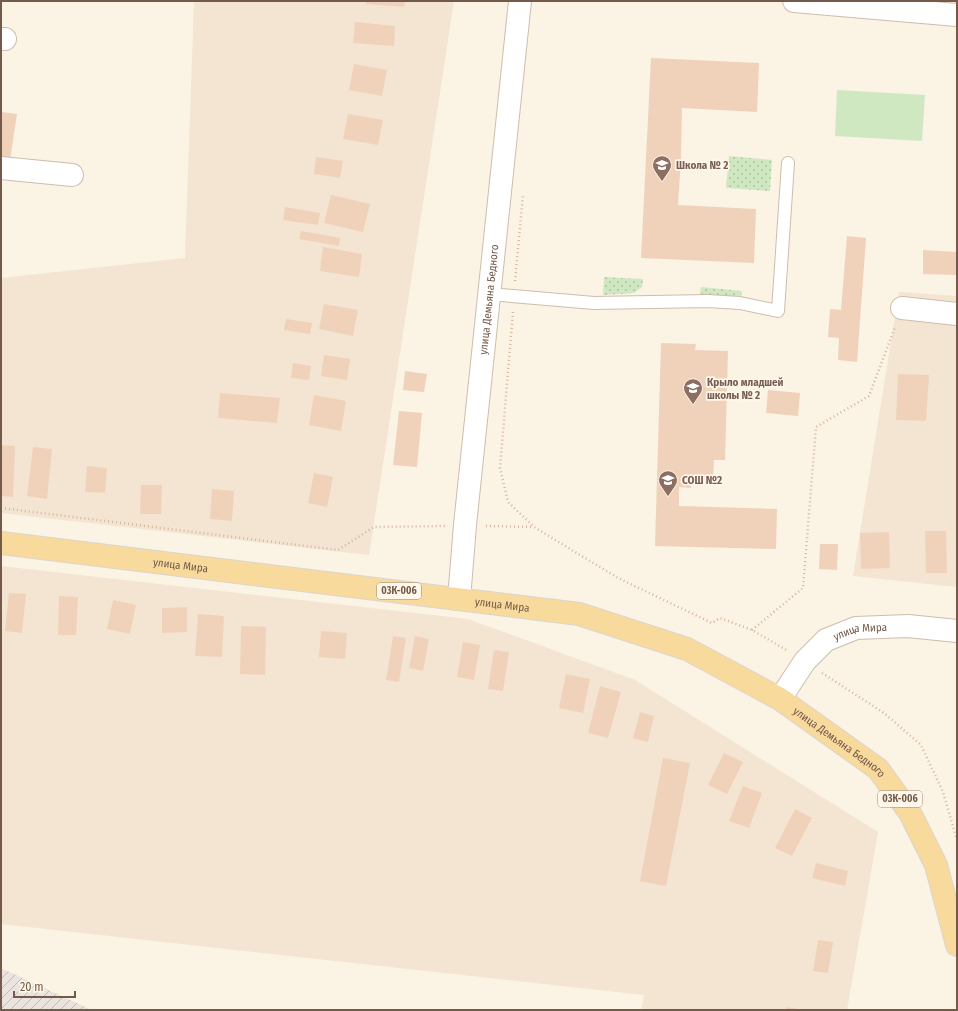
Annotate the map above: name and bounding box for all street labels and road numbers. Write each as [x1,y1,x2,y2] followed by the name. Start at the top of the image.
[476,243,501,355] street label: улица Демьяна Бедного
[153,555,209,575] street label: улица Мира
[377,583,421,599] road number: 03К-006
[474,595,530,614] street label: улица Мира
[831,620,887,643] street label: улица Мира
[791,704,888,780] street label: улица Демьяна Бедного
[878,791,922,807] road number: 03К-006

